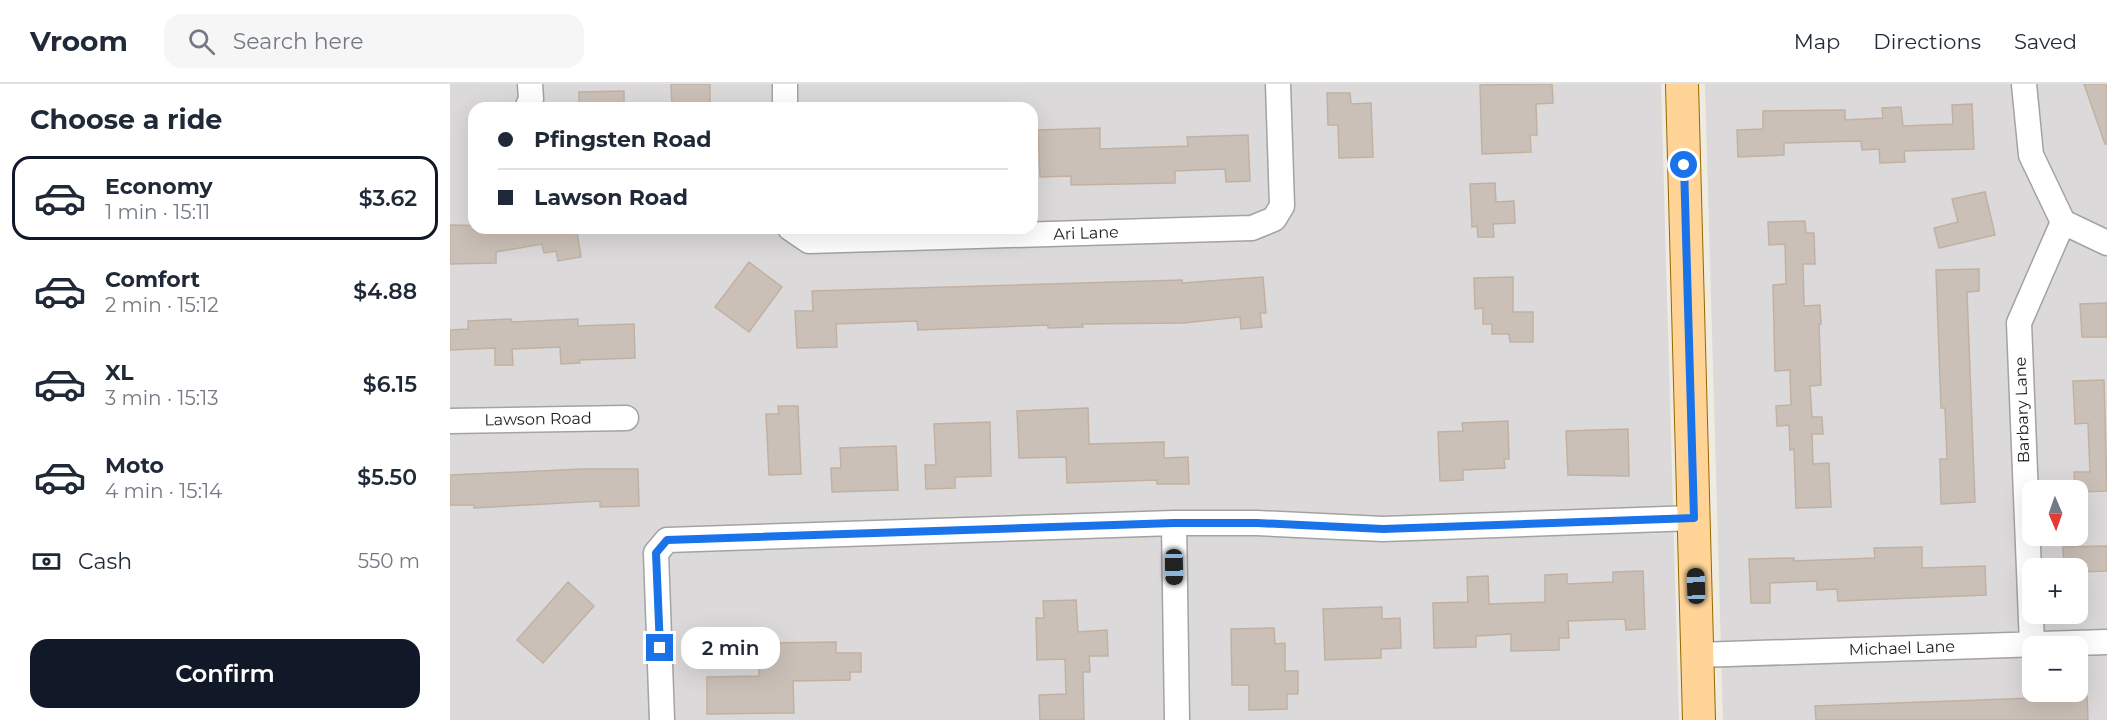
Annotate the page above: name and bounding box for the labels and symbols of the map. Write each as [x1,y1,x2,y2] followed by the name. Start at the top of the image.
[1670,151,1697,178] route start
[1053,222,1119,244] street label: Ari Lane
[2011,356,2033,464] street label: Barbary Lane
[484,409,592,429] street label: Lawson Road
[2022,480,2088,546] north arrow
[1165,549,1183,585] car
[1686,568,1706,604] car
[681,627,780,669] callout: 2 min
[646,634,673,661] route end
[1849,637,1955,659] street label: Michael Lane

